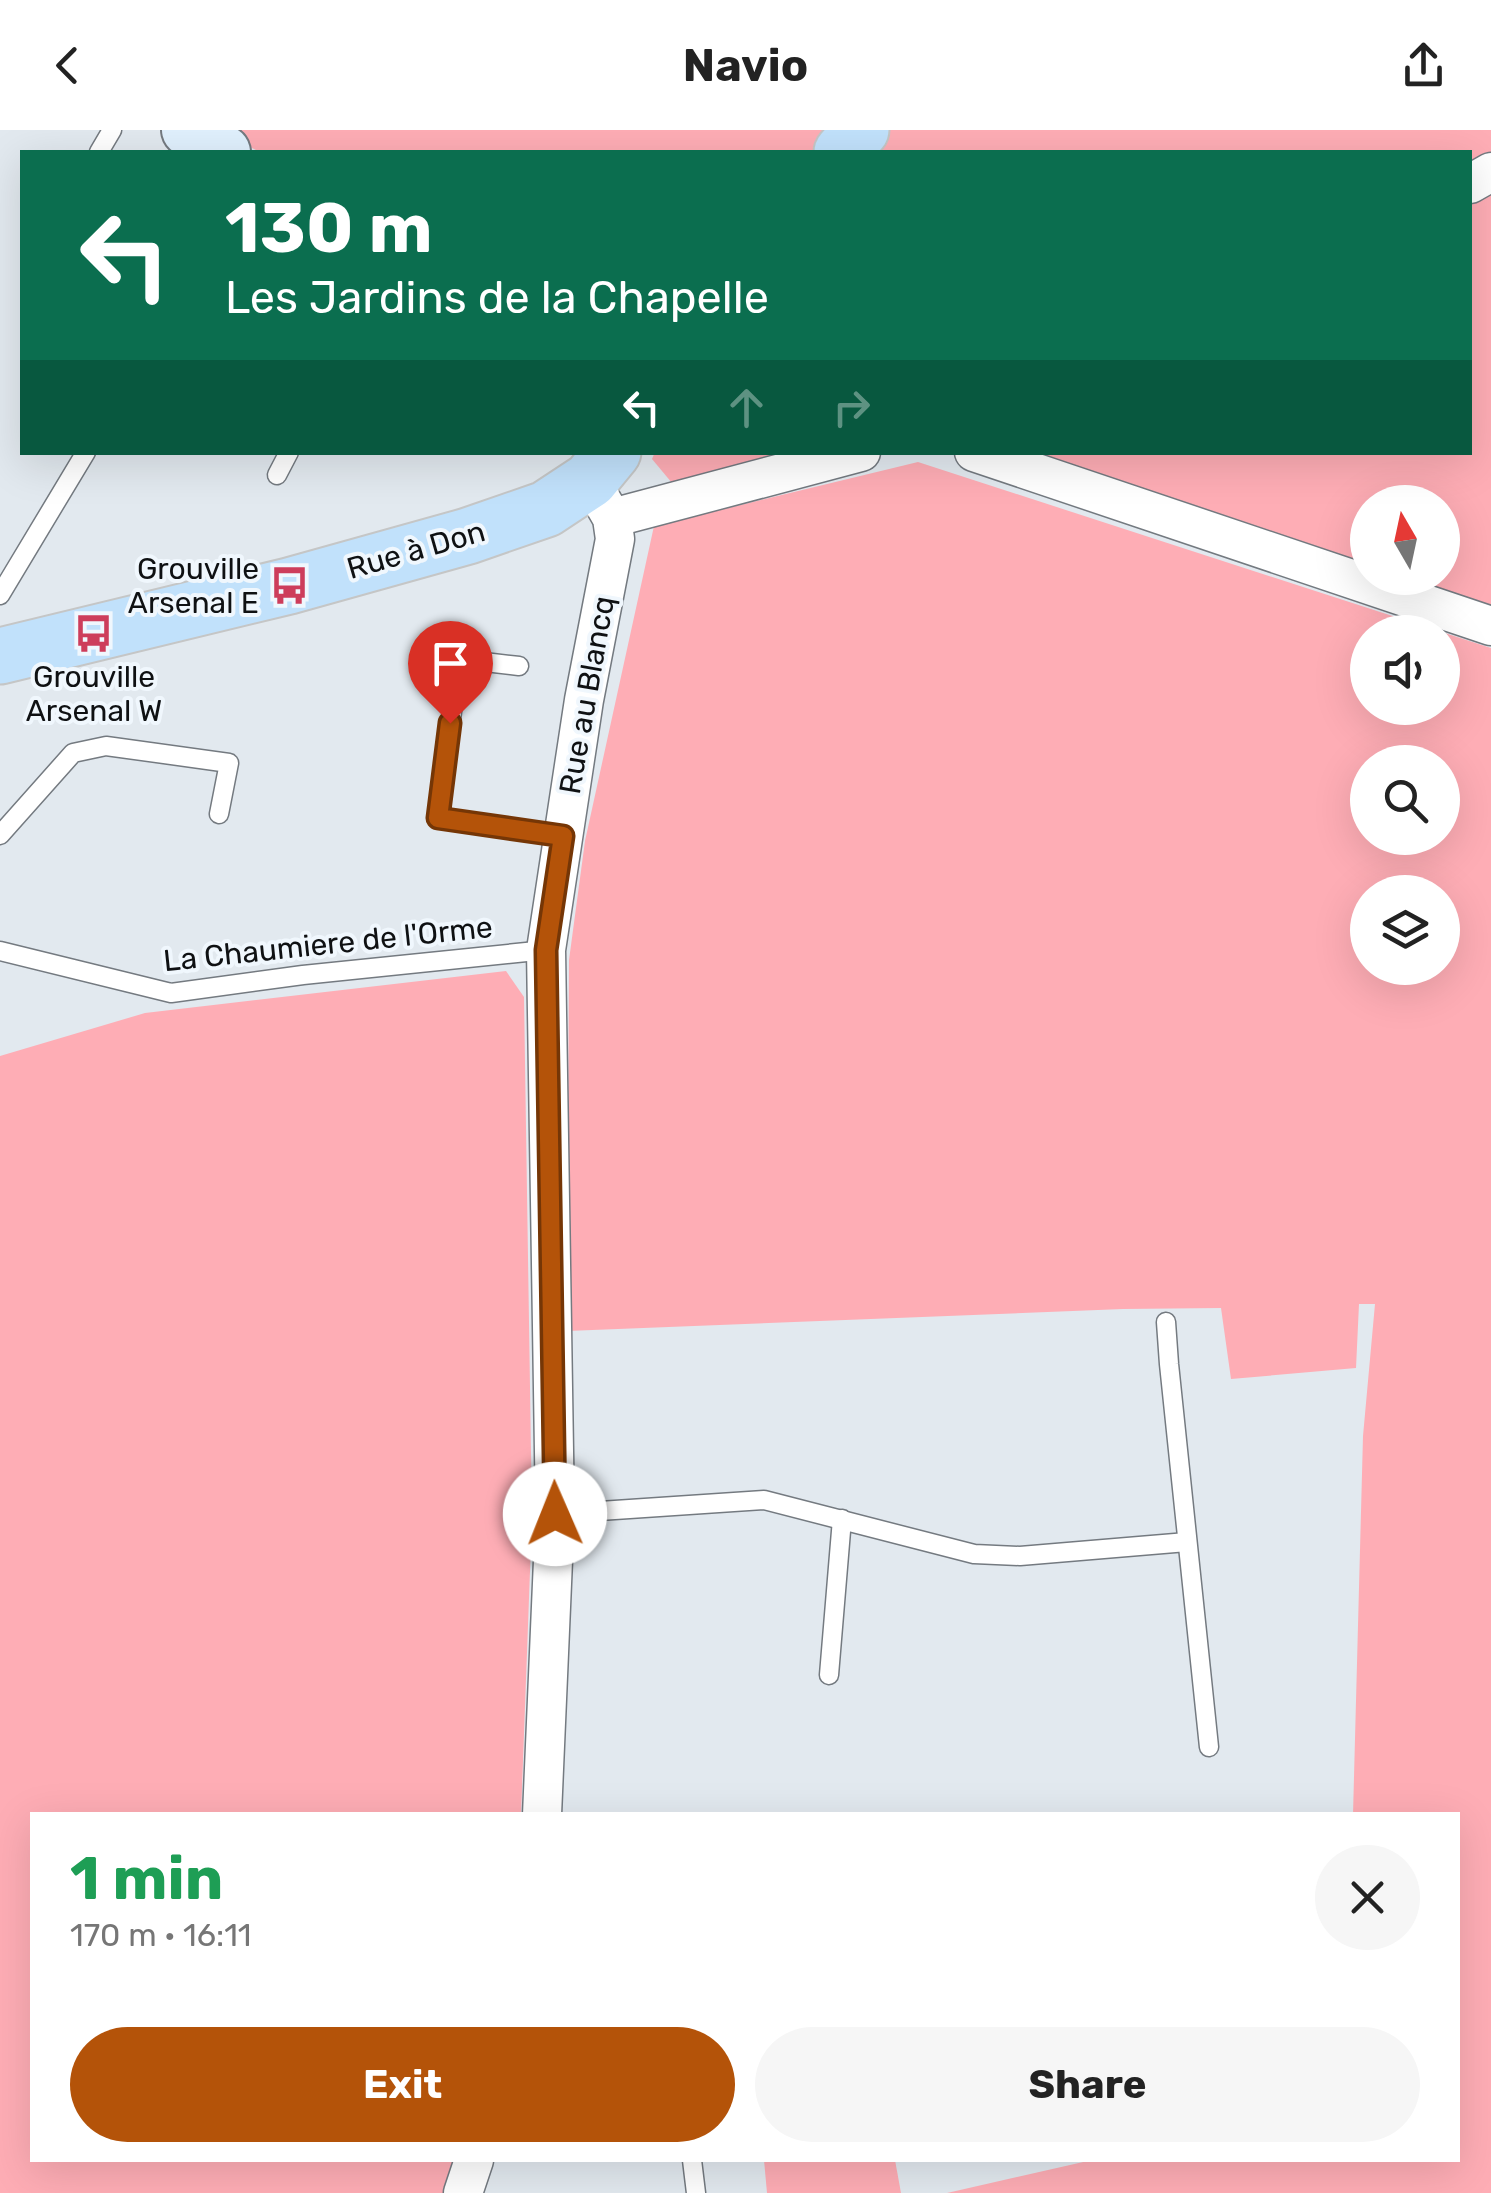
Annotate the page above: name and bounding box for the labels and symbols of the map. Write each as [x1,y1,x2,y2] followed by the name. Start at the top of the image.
[1350,485,1460,595] north arrow
[343,513,489,587] street label: Rue à Don
[128,551,259,621] place label: Grouville Arsenal E
[268,565,310,607] bus stop icon: Grouville Arsenal E
[552,593,622,797] street label: Rue au Blancq
[73,612,115,654] bus stop icon: Grouville Arsenal W
[408,621,493,724] pin
[26,659,162,729] place label: Grouville Arsenal W
[162,909,494,979] street label: La Chaumiere de l'Orme
[503,1462,607,1566] position arrow

